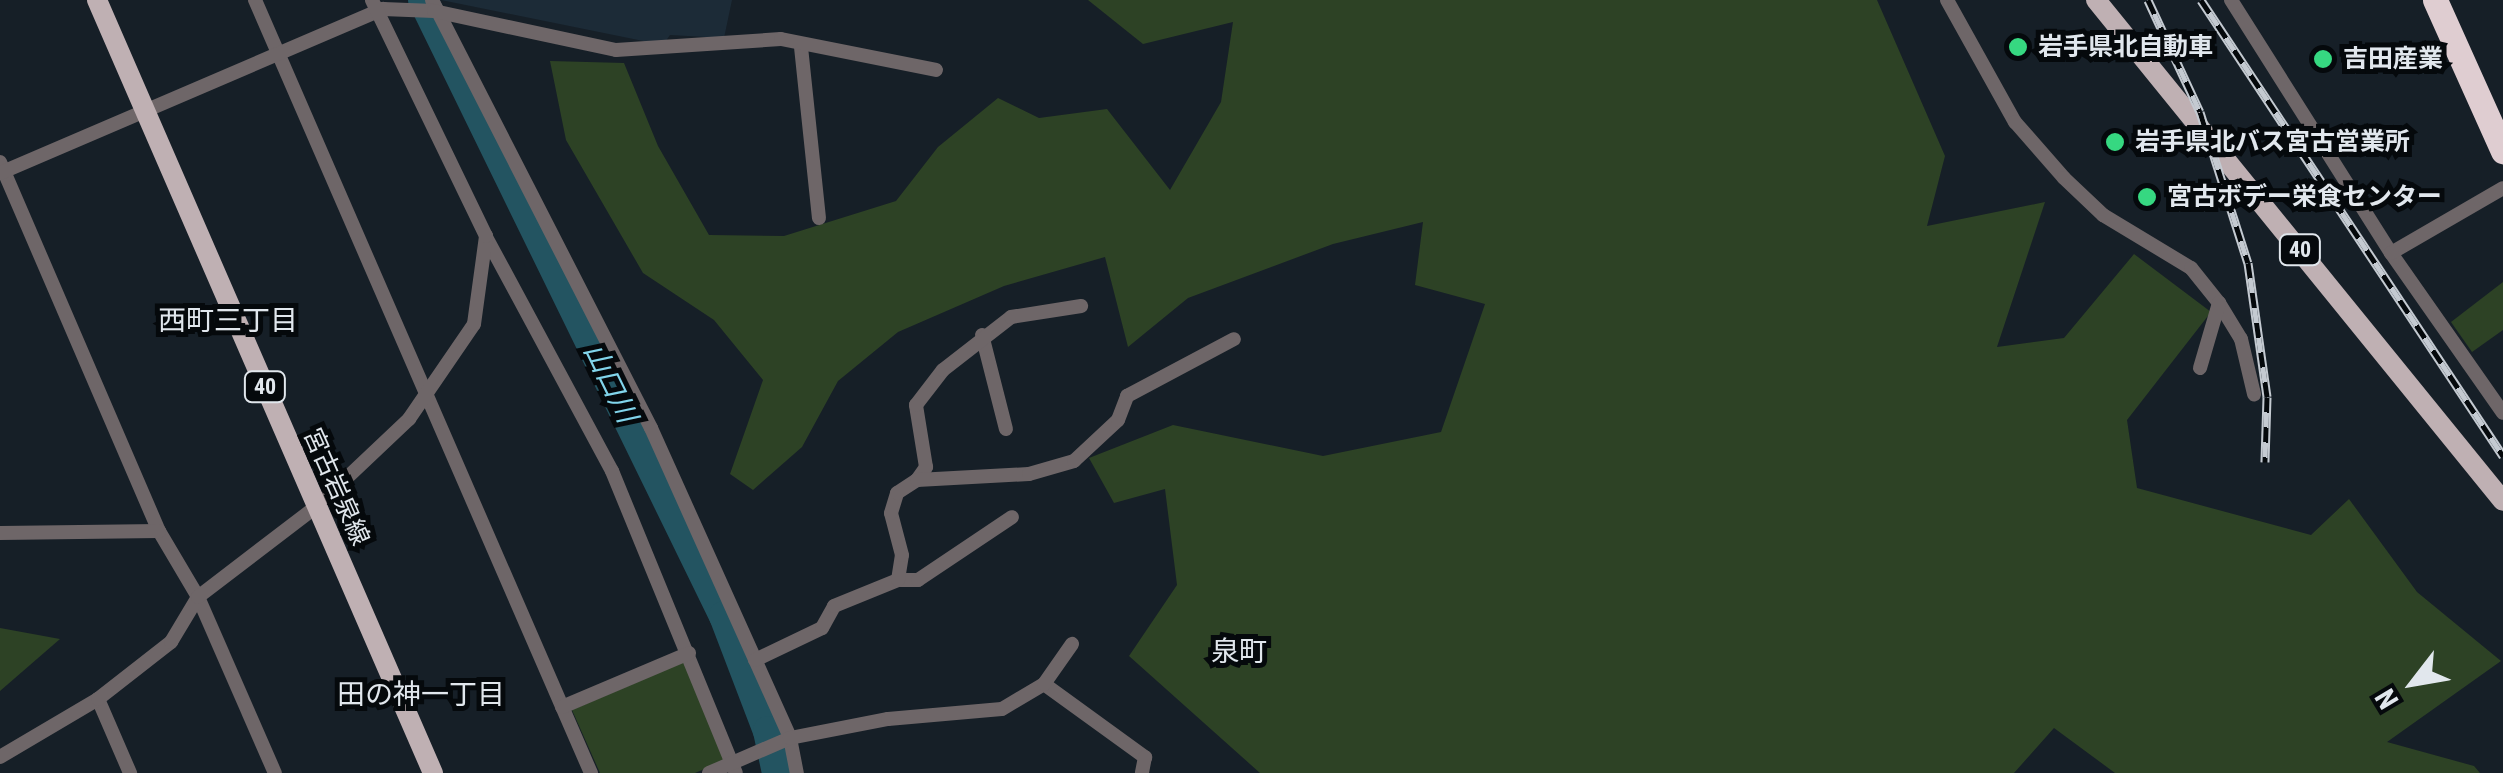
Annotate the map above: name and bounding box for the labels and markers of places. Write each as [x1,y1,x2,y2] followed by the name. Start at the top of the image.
[2038,32,2213,62] place label: 岩手県北自動車
[2007,36,2029,58] marker: 岩手県北自動車
[2343,44,2443,74] place label: 吉田産業
[2312,48,2334,70] marker: 吉田産業
[2135,127,2410,157] place label: 岩手県北バス宮古営業所
[2104,131,2126,153] marker: 岩手県北バス宮古営業所
[2167,182,2442,212] place label: 宮古ボデー栄食センター
[2136,186,2158,208] marker: 宮古ボデー栄食センター

